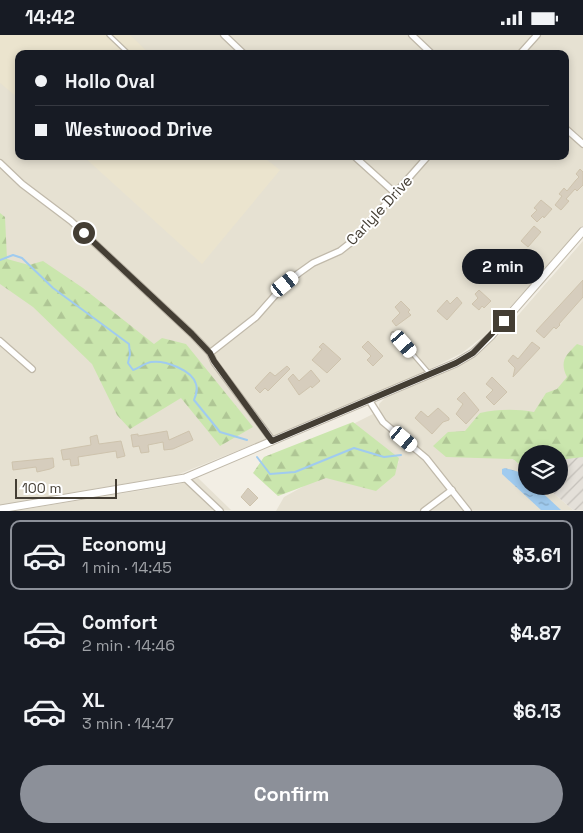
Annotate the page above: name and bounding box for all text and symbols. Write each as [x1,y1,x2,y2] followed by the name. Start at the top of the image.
[25,5,75,30] text: 14:42
[65,69,155,94] text: Hollo Oval
[65,117,213,142] text: Westwood Drive
[342,171,416,249] street label: Carlyle Drive
[73,222,95,244] route start
[463,249,545,283] callout: 2 min
[482,256,524,277] text: 2 min
[268,269,301,299] car
[493,310,515,332] route end
[388,328,419,360] car
[387,424,420,454] car
[518,445,568,495] map controls
[518,445,568,495] button: layers
[15,475,118,499] scale bar
[22,479,61,497] text: 100 m
[82,532,166,557] text: Economy
[22,533,67,578] icon: car
[512,543,561,568] text: $3.61
[82,557,172,578] text: 1 min · 14:45
[82,610,158,635] text: Comfort
[22,611,67,656] icon: car
[510,621,561,646] text: $4.87
[82,635,175,656] text: 2 min · 14:46
[82,688,105,713] text: XL
[22,689,67,734] icon: car
[513,699,561,724] text: $6.13
[82,713,174,734] text: 3 min · 14:47
[20,765,563,823] button: Confirm

